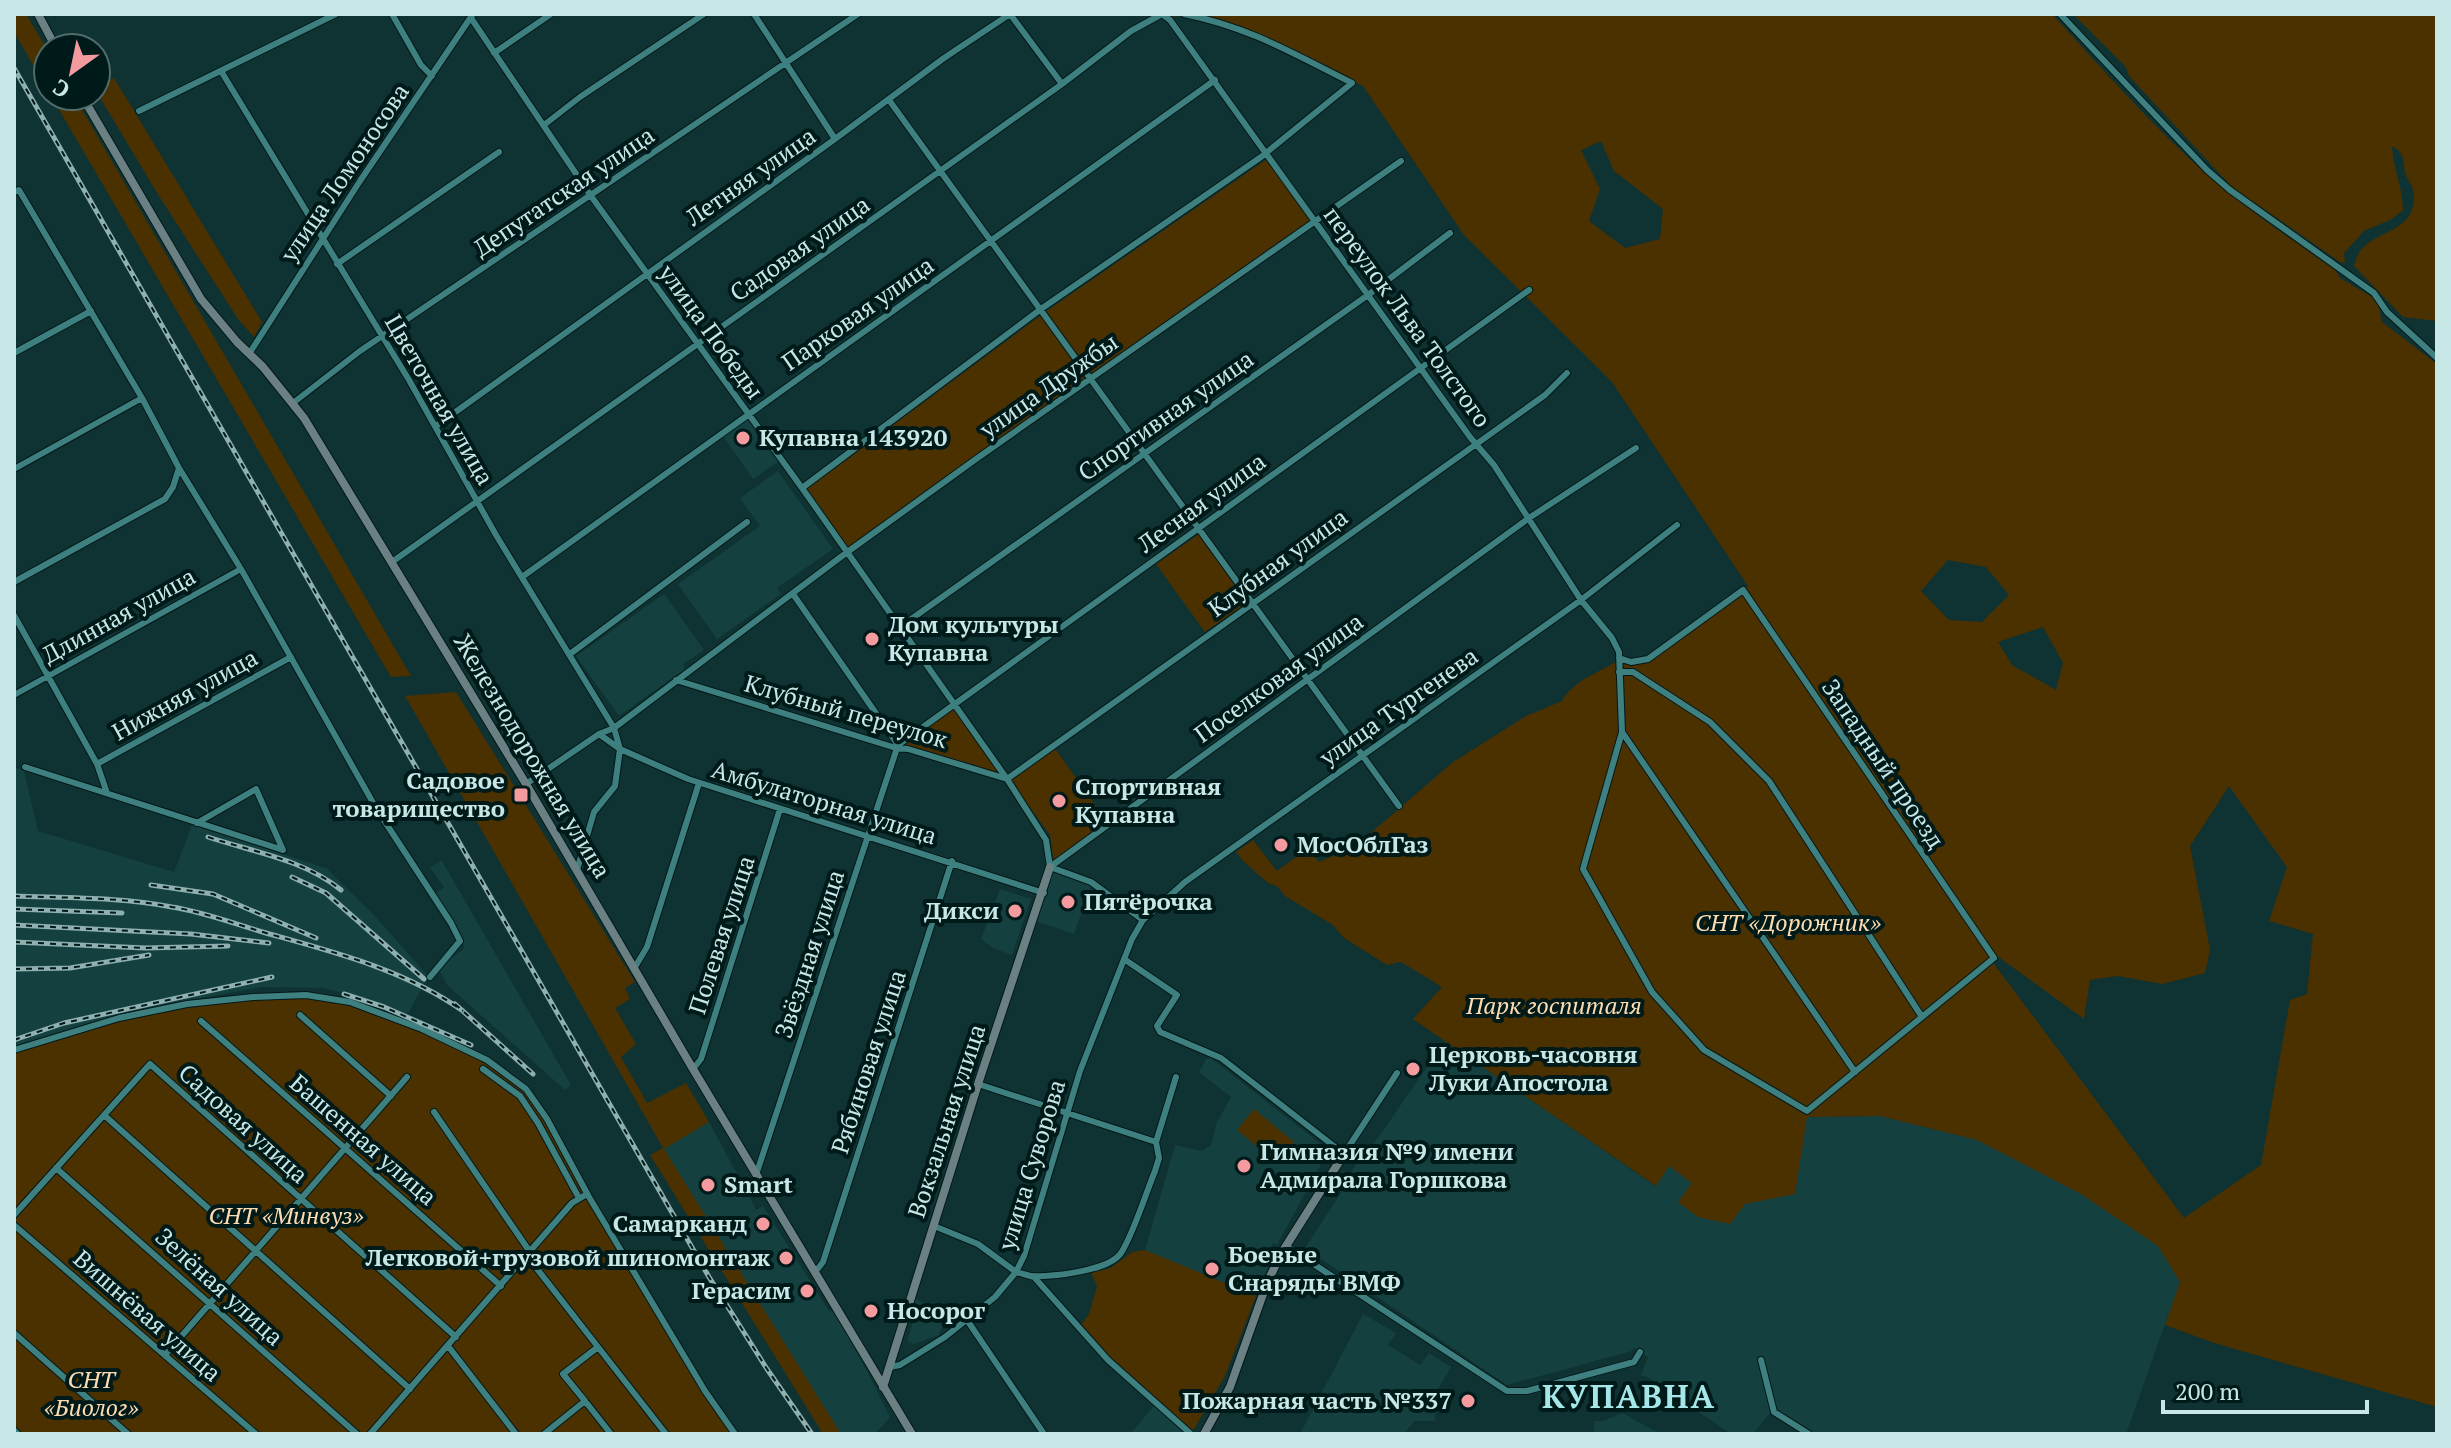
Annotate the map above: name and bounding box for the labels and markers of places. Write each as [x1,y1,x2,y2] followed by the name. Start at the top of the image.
[759,421,948,453] place label: Купавна 143920
[734,429,752,447] marker: Купавна 143920
[888,608,1059,668] place label: Дом культуры Купавна
[863,630,881,648] marker: Дом культуры Купавна
[332,764,505,824] place label: Садовое товарищество
[1075,770,1221,830] place label: Спортивная Купавна
[512,786,530,804] marker: Садовое товарищество
[1050,792,1068,810] marker: Спортивная Купавна
[1297,828,1428,860] place label: МосОблГаз
[1272,836,1290,854] marker: МосОблГаз
[1084,885,1213,917] place label: Пятёрочка
[1059,893,1077,911] marker: Пятёрочка
[924,894,999,926] place label: Дикси
[1006,902,1024,920] marker: Дикси
[1428,1038,1637,1098] place label: Церковь-часовня Луки Апостола
[1404,1060,1422,1078] marker: Церковь-часовня Луки Апостола
[1260,1135,1514,1195] place label: Гимназия №9 имени Адмирала Горшкова
[1235,1157,1253,1175] marker: Гимназия №9 имени Адмирала Горшкова
[724,1168,793,1200] place label: Smart
[699,1176,717,1194] marker: Smart
[613,1207,747,1239] place label: Самарканд
[754,1215,772,1233] marker: Самарканд
[1228,1238,1401,1298] place label: Боевые Снаряды ВМФ
[364,1241,771,1273] place label: Легковой+грузовой шиномонтаж
[777,1249,795,1267] marker: Легковой+грузовой шиномонтаж
[1203,1260,1221,1278] marker: Боевые Снаряды ВМФ
[691,1274,791,1306] place label: Герасим
[798,1282,816,1300] marker: Герасим
[887,1294,985,1326] place label: Носорог
[862,1302,880,1320] marker: Носорог
[1182,1384,1452,1416] place label: Пожарная часть №337
[1459,1392,1477,1410] marker: Пожарная часть №337

